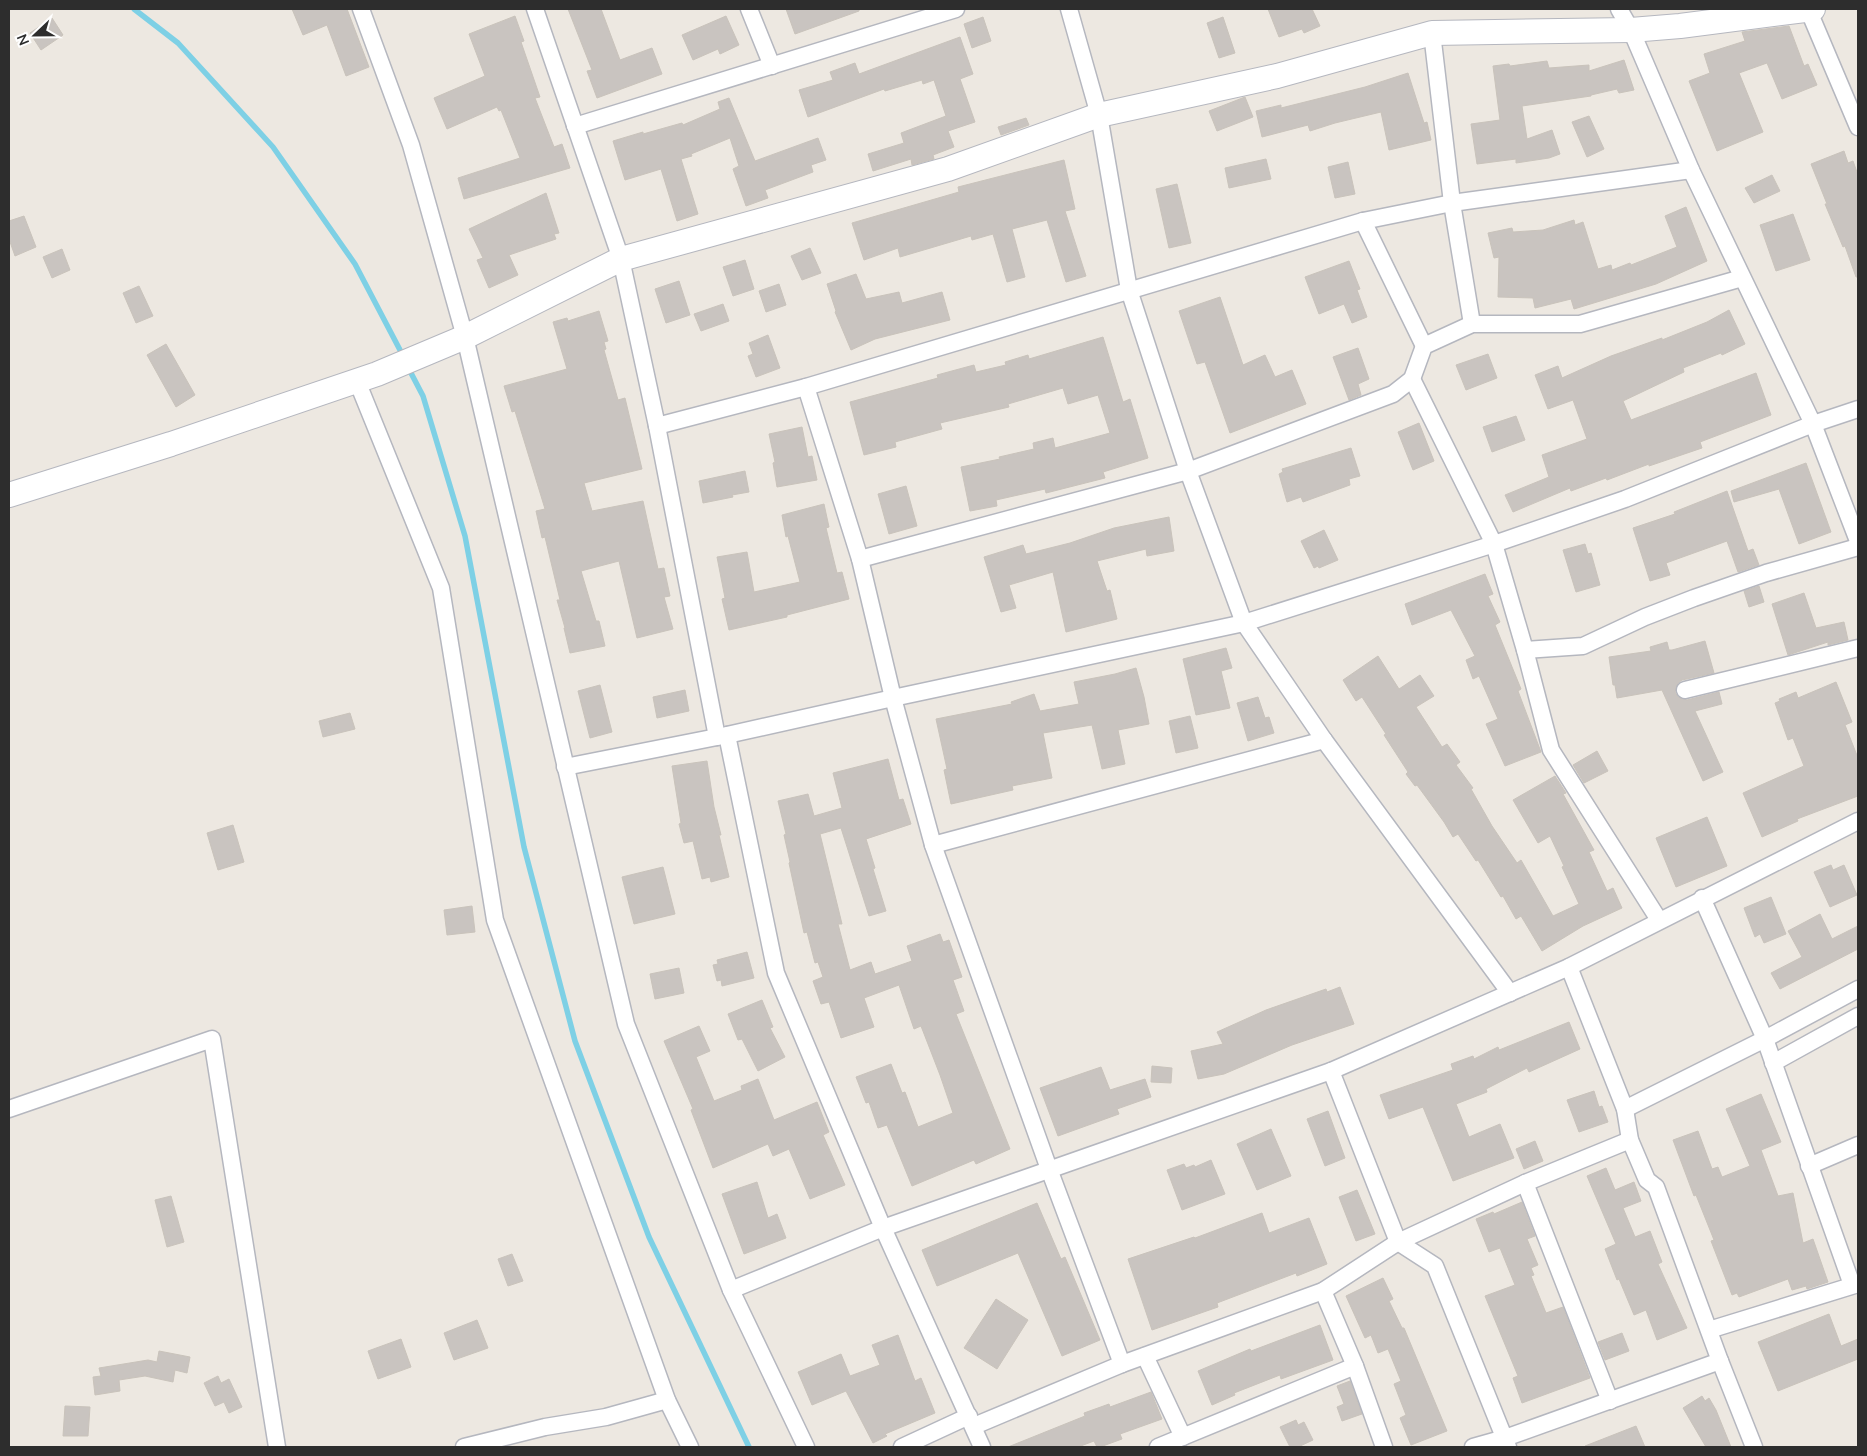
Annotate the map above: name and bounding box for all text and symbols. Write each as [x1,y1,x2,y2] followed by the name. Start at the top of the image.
[10,10,60,60] north arrow
[13,31,34,48] text: N

